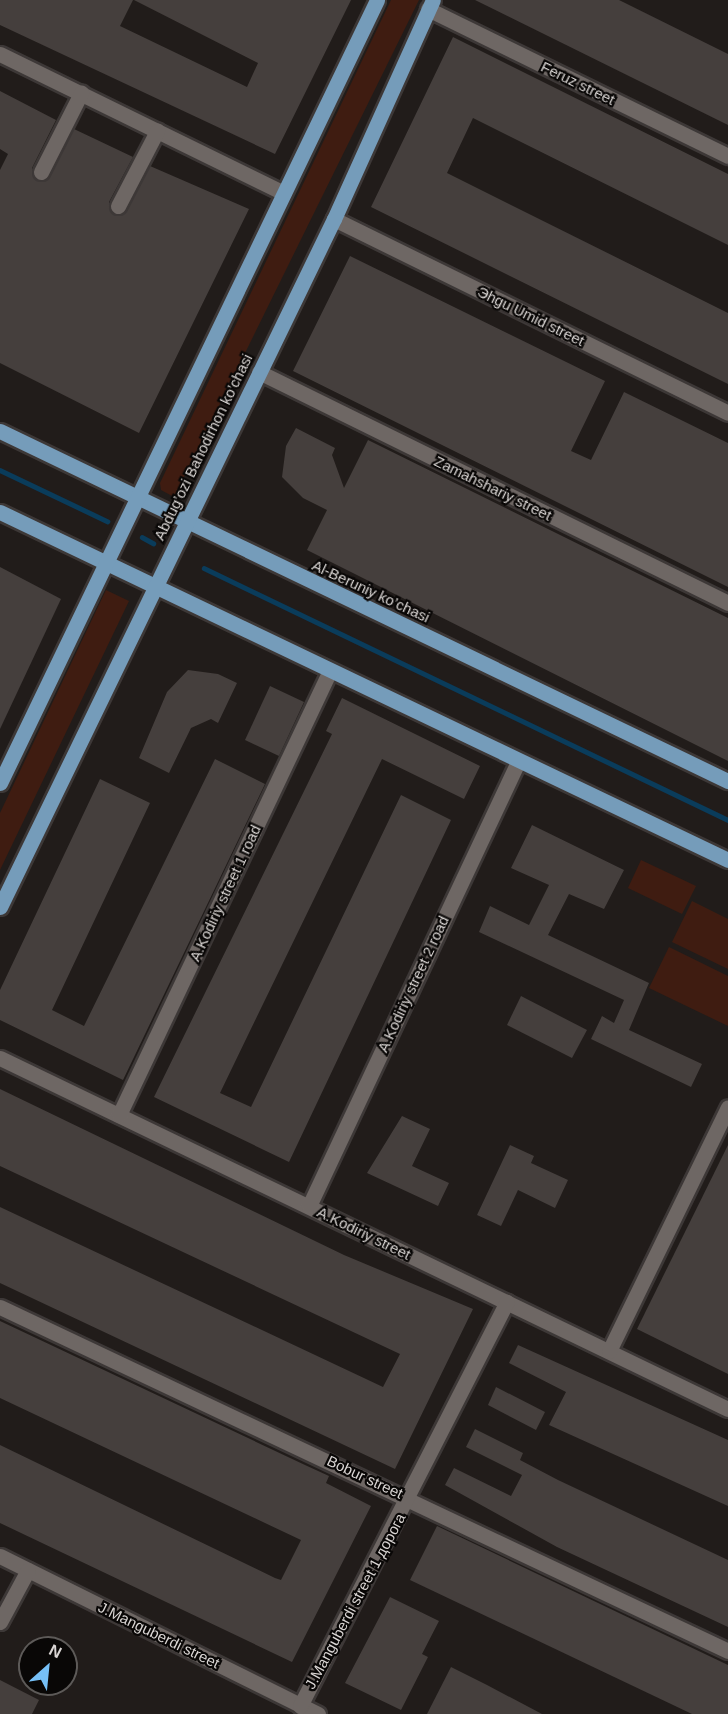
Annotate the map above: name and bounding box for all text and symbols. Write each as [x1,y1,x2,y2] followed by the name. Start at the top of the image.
[538,57,618,109] street label: Feruz street
[475,282,587,350] street label: Эhgu Umid street
[150,351,256,543] street label: Abdug’ozi Bahodirhon ko’chasi
[431,452,555,524] street label: Zamahshariy street
[309,556,433,626] street label: Al-Beruniy ko’chasi
[185,822,265,964] street label: A.Kodiriy street 1 road
[373,913,453,1055] street label: A.Kodiriy street 2 road
[314,1203,414,1263] street label: A.Kodiriy street
[324,1452,406,1502] street label: Bobur street
[301,1510,409,1692] street label: J.Manguberdi street 1 дорога
[95,1598,223,1672] street label: J.Manguberdi street
[18,1636,78,1696] north arrow
[46,1641,65,1661] text: N

